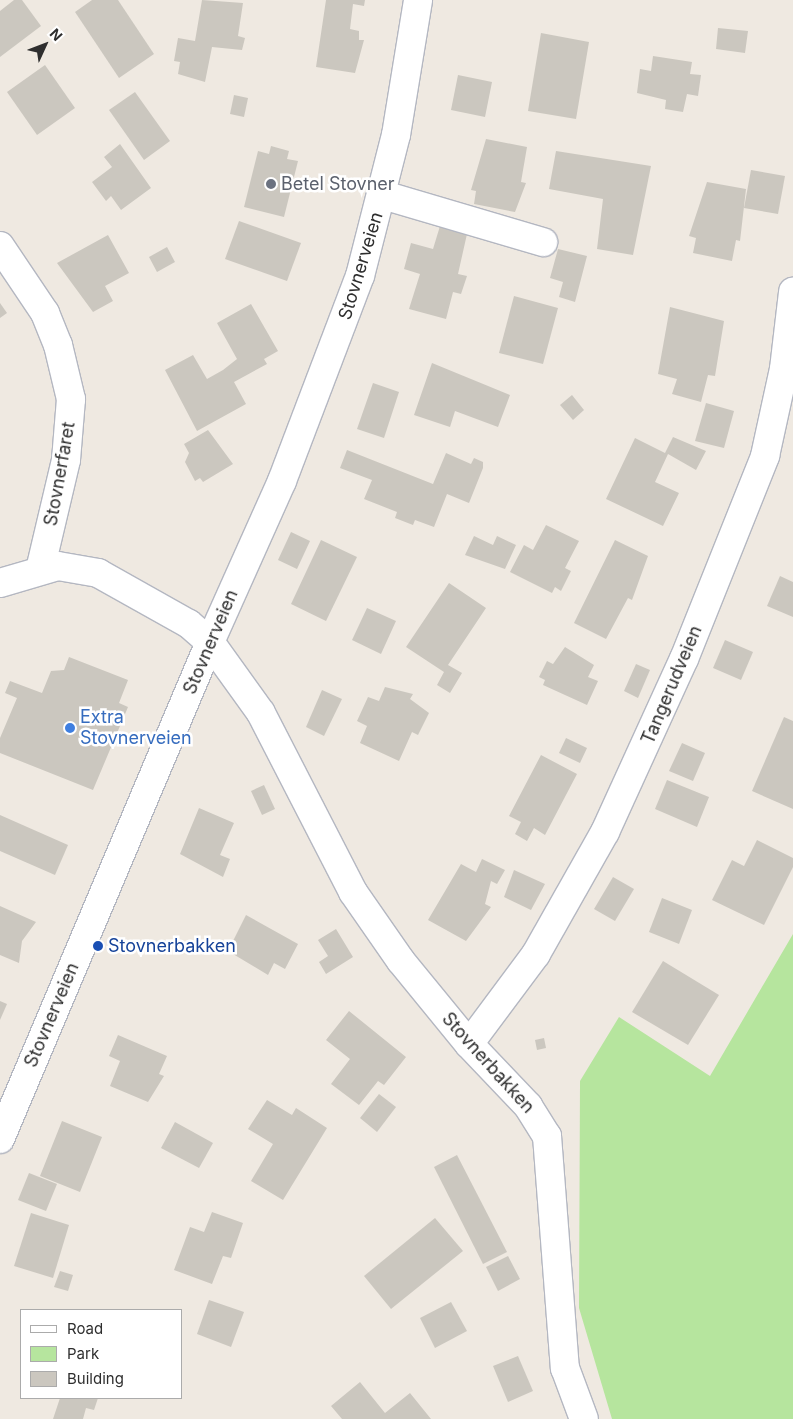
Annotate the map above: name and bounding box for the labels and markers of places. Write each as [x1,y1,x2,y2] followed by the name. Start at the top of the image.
[281,173,395,195] place label: Betel Stovner
[265,178,277,190] marker: Betel Stovner
[80,707,192,750] place label: Extra Stovnerveien
[64,722,76,734] marker: Extra Stovnerveien
[108,935,236,957] place label: Stovnerbakken
[92,940,104,952] marker: Stovnerbakken

